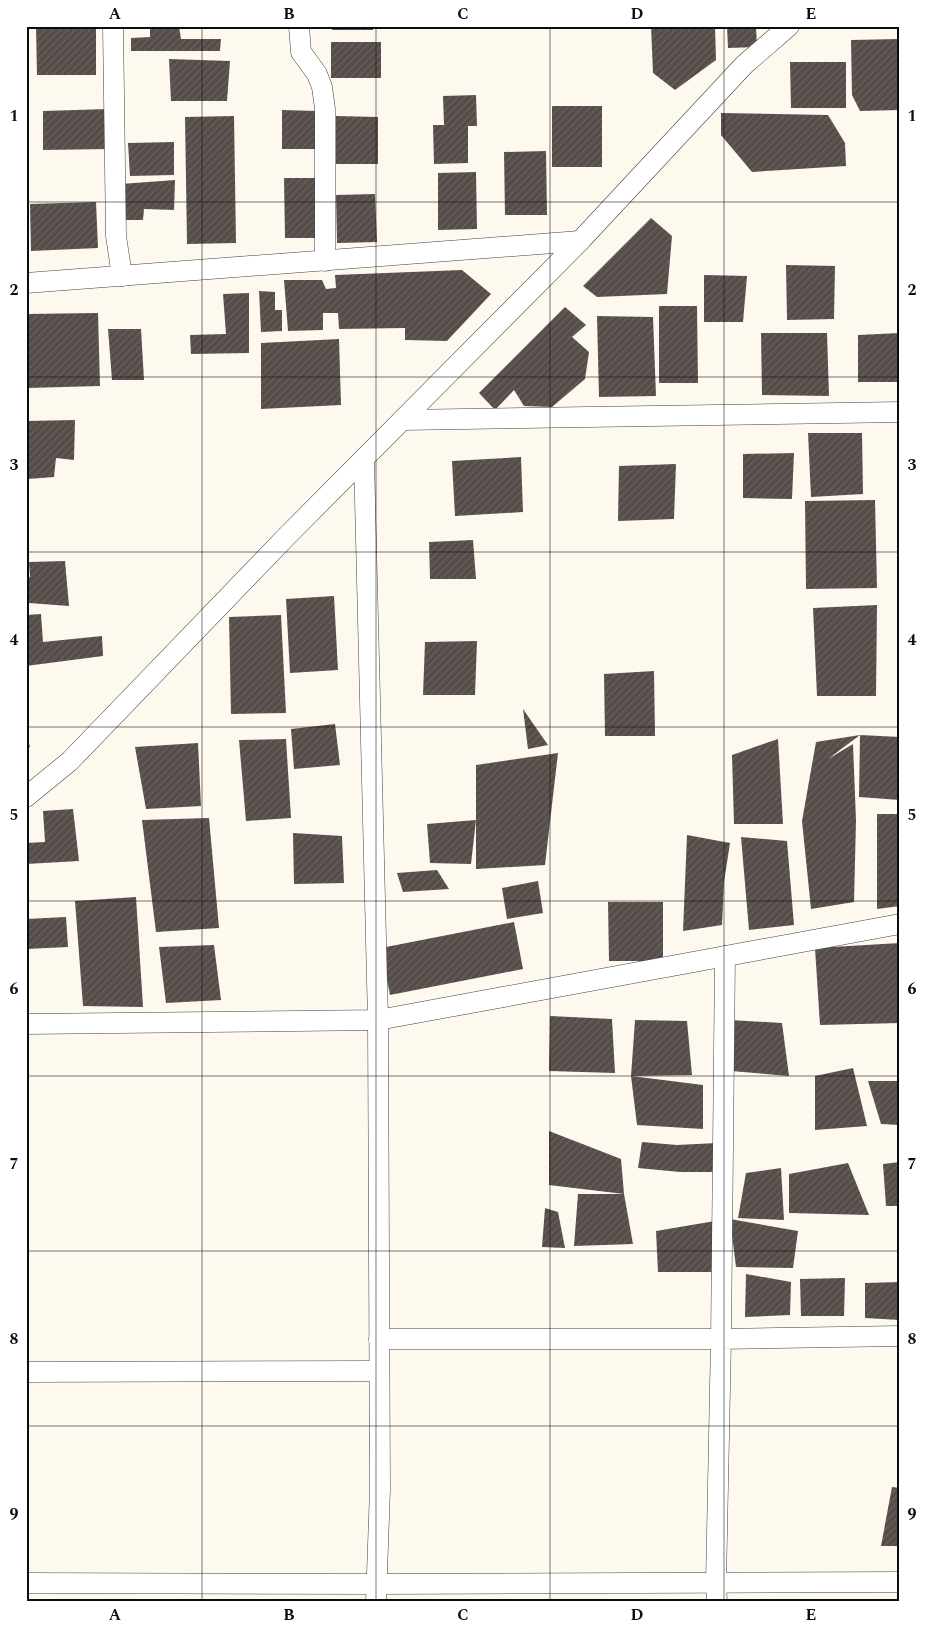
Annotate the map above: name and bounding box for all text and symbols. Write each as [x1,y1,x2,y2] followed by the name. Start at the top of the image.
[109,2,122,26] text: A
[283,2,295,26] text: B
[457,2,469,26] text: C
[631,2,644,26] text: D
[806,2,816,26] text: E
[10,104,18,128] text: 1
[908,104,916,128] text: 1
[10,278,19,302] text: 2
[908,278,917,302] text: 2
[10,453,19,477] text: 3
[908,453,917,477] text: 3
[10,628,19,652] text: 4
[908,628,917,652] text: 4
[10,803,18,827] text: 5
[908,803,916,827] text: 5
[10,977,19,1001] text: 6
[908,977,917,1001] text: 6
[10,1152,19,1176] text: 7
[908,1152,917,1176] text: 7
[10,1327,19,1351] text: 8
[908,1327,917,1351] text: 8
[10,1502,19,1526] text: 9
[908,1502,917,1526] text: 9
[109,1603,122,1627] text: A
[283,1603,295,1627] text: B
[457,1603,469,1627] text: C
[631,1603,644,1627] text: D
[806,1603,816,1627] text: E

